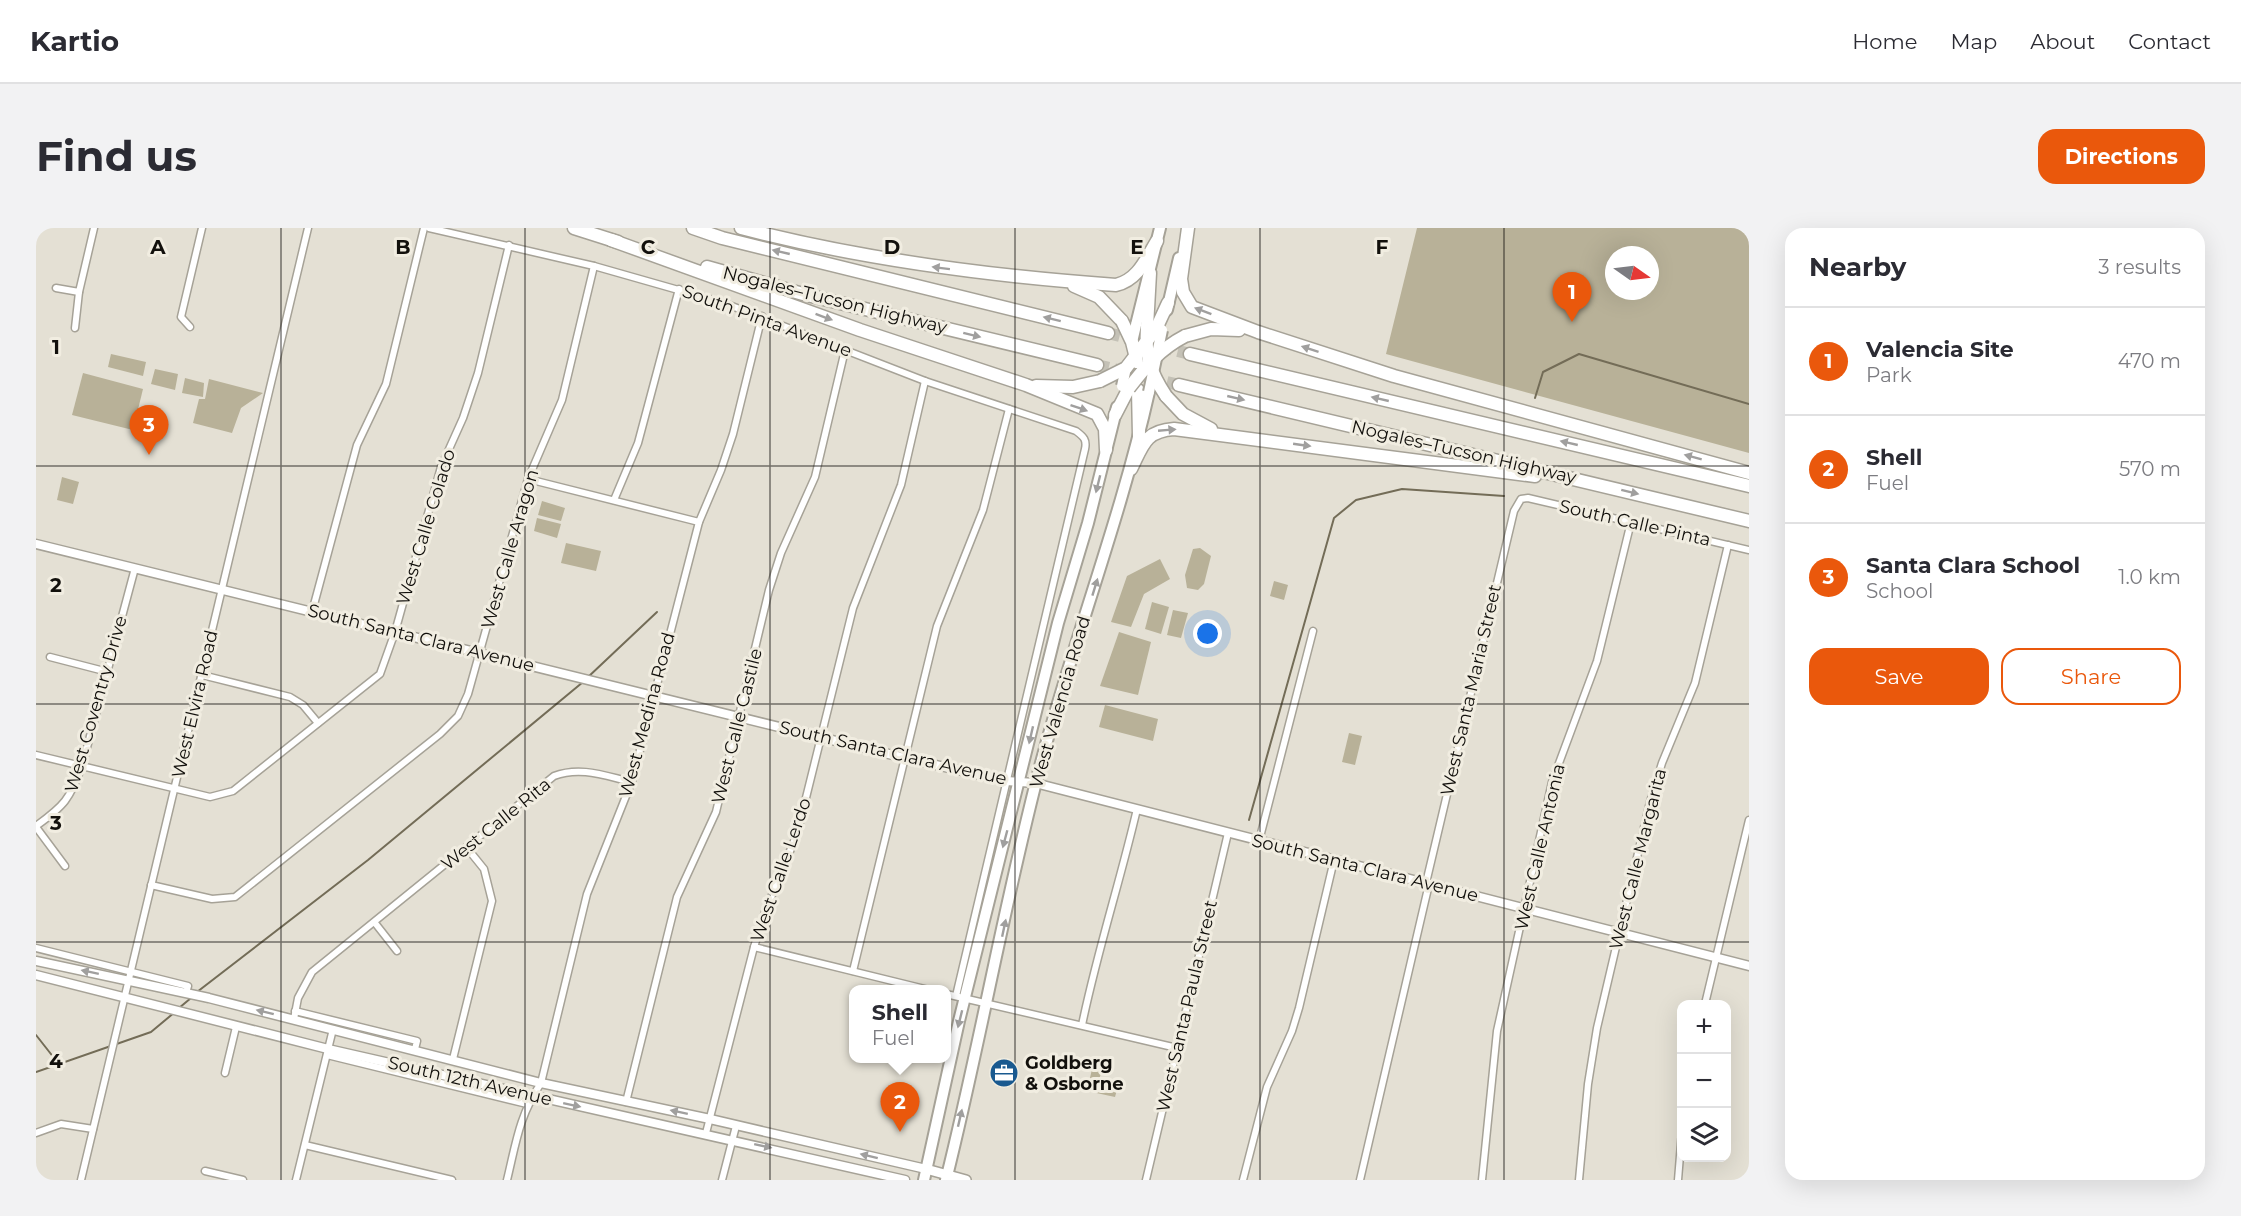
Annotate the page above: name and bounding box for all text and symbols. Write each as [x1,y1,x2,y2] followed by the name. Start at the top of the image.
[30,24,119,58] text: Kartio
[1852,29,1917,54] text: Home
[1950,29,1997,54] text: Map
[2030,29,2095,54] text: About
[2128,29,2211,54] text: Contact
[2038,129,2205,184] button: Directions
[36,130,197,182] text: Find us
[149,235,166,259] text: A
[395,235,411,259] text: B
[641,235,656,259] text: C
[884,235,900,259] text: D
[1130,235,1144,259] text: E
[1376,235,1389,259] text: F
[772,246,790,256] one-way arrow
[1605,246,1659,300] north arrow
[1809,251,1906,283] text: Nearby
[2098,255,2181,279] text: 3 results
[721,261,950,339] street label: Nogales–Tucson Highway
[931,264,950,273] one-way arrow
[1552,272,1592,322] pin: 1
[679,280,855,362] street label: South Pinta Avenue
[1194,306,1212,316] one-way arrow
[815,313,833,323] one-way arrow
[1042,313,1061,323] one-way arrow
[963,331,982,341] one-way arrow
[52,335,60,359] text: 1
[1866,336,2014,363] text: Valencia Site
[1301,344,1319,353] one-way arrow
[1825,349,1832,373] text: 1
[2118,349,2181,373] text: 470 m
[1866,363,1912,387] text: Park
[1370,393,1389,403] one-way arrow
[1227,394,1245,404] one-way arrow
[1070,403,1088,413] one-way arrow
[130,406,168,455] pin: 3
[1349,415,1579,489] street label: Nogales–Tucson Highway
[1158,426,1177,435] one-way arrow
[1560,438,1579,448] one-way arrow
[1293,440,1312,449] one-way arrow
[1866,444,1922,471] text: Shell
[392,446,460,608] street label: West Calle Colado
[1684,451,1702,461] one-way arrow
[1823,457,1834,481] text: 2
[2119,457,2181,481] text: 570 m
[477,467,543,631] street label: West Calle Aragon
[1866,471,1909,495] text: Fuel
[1092,474,1102,493] one-way arrow
[1621,487,1639,497] one-way arrow
[1557,495,1713,551] street label: South Calle Pinta
[1866,552,2080,579] text: Santa Clara School
[1823,565,1834,589] text: 3
[2118,565,2181,589] text: 1.0 km
[50,573,62,597] text: 2
[1090,578,1100,596] one-way arrow
[1866,579,1933,603] text: School
[1436,582,1506,798] street label: West Santa Maria Street
[305,599,537,677] street label: South Santa Clara Avenue
[60,613,132,795] street label: West Coventry Drive
[1025,613,1095,791] street label: West Valencia Road
[1193,619,1222,648] your location
[167,628,223,780] street label: West Elvira Road
[614,630,680,800] street label: West Medina Road
[707,646,767,806] street label: West Calle Castile
[1809,648,1989,705] button: Save
[2001,648,2181,705] button: Share
[777,716,1009,790] street label: South Santa Clara Avenue
[1026,726,1036,744] one-way arrow
[1510,762,1570,932] street label: West Calle Antonia
[1605,766,1671,952] street label: West Calle Margarita
[437,773,555,875] street label: West Calle Rita
[746,795,816,945] street label: West Calle Lerdo
[49,811,62,835] text: 3
[1249,829,1481,907] street label: South Santa Clara Avenue
[1000,830,1010,848] one-way arrow
[1152,898,1222,1114] street label: West Santa Paula Street
[1000,918,1009,937] one-way arrow
[80,967,99,976] one-way arrow
[849,985,951,1063] popup
[872,999,928,1026] text: Shell
[1677,1000,1731,1162] map controls
[1677,1000,1731,1054] button: +
[256,1006,275,1016] one-way arrow
[955,1010,964,1028] one-way arrow
[872,1026,915,1050] text: Fuel
[49,1049,63,1073] text: 4
[386,1051,554,1111] street label: South 12th Avenue
[1025,1052,1124,1095] place label: Goldberg & Osborne
[1677,1054,1731,1108] button: −
[988,1057,1020,1089] office icon: Goldberg & Osborne
[880,1082,920,1132] pin: 2
[563,1101,582,1110] one-way arrow
[670,1107,688,1117] one-way arrow
[956,1108,965,1127] one-way arrow
[1677,1108,1731,1162] button: layers
[753,1142,772,1152] one-way arrow
[860,1151,878,1161] one-way arrow

